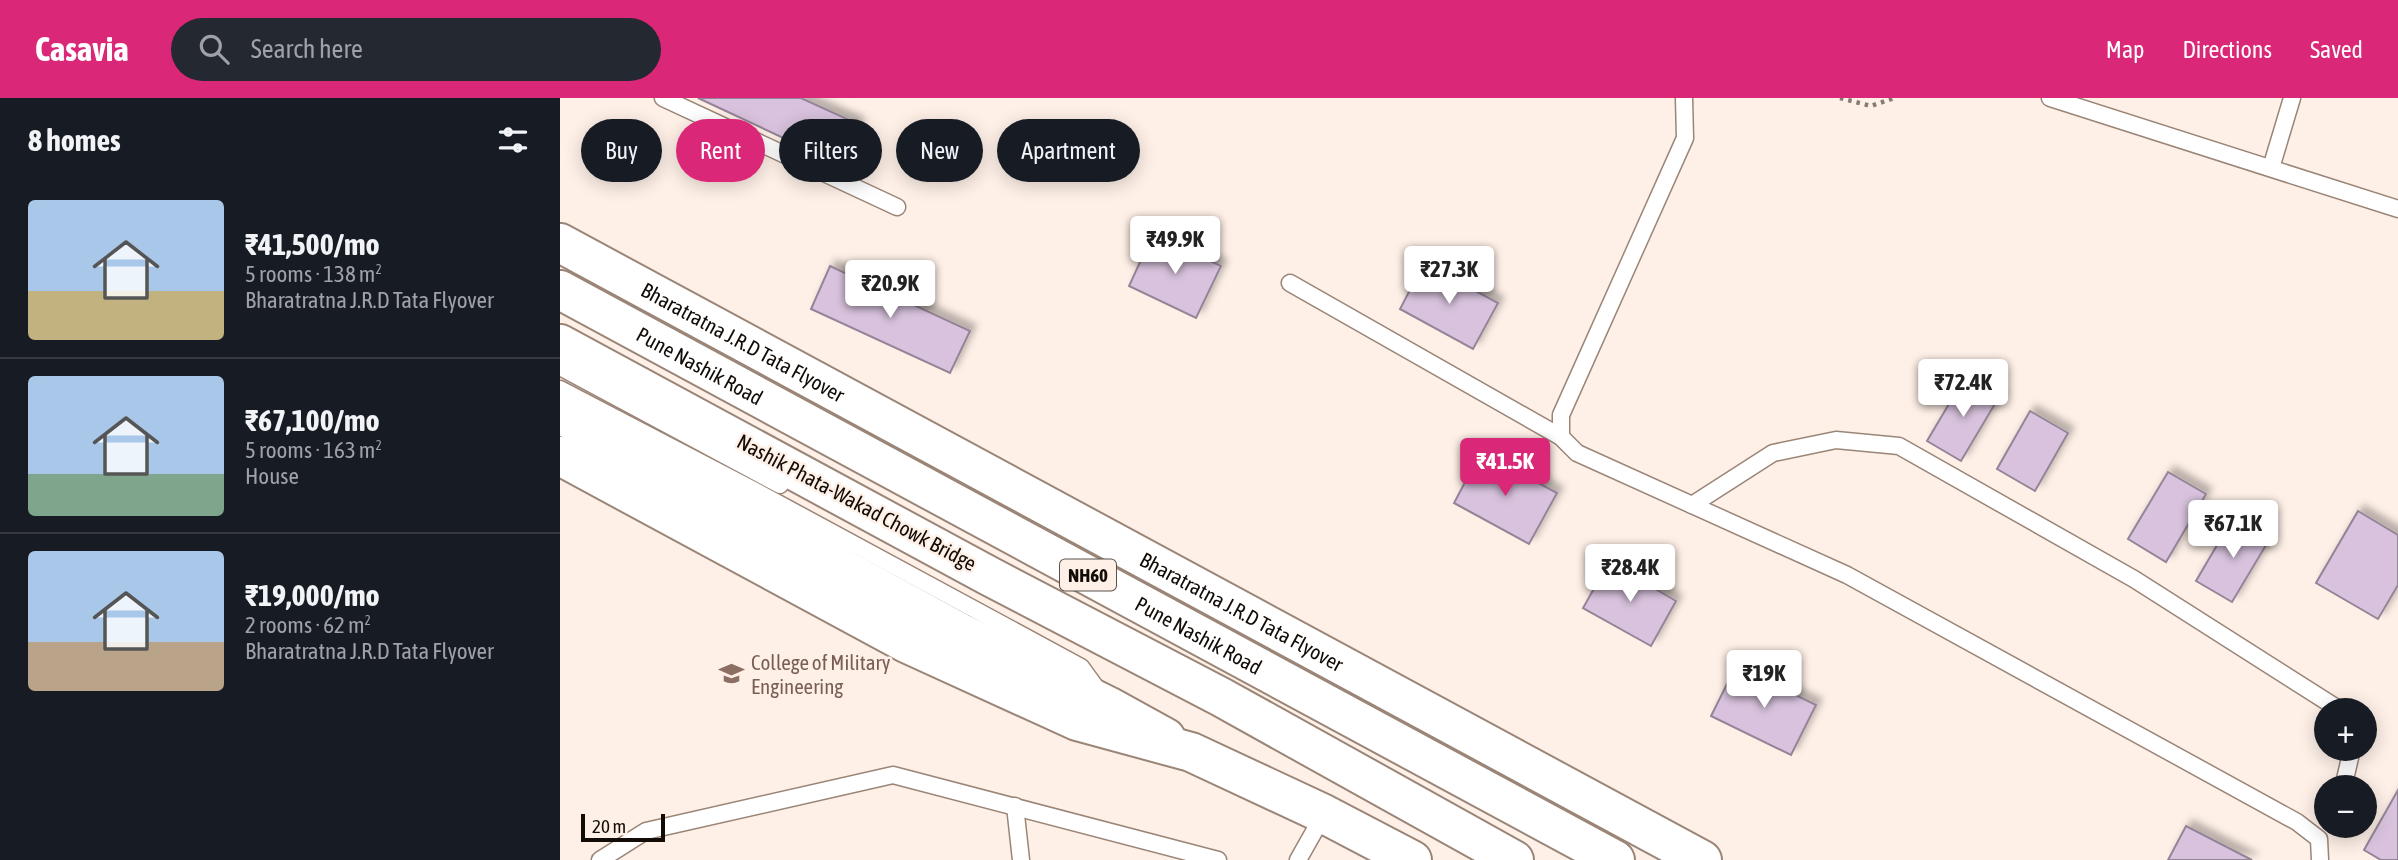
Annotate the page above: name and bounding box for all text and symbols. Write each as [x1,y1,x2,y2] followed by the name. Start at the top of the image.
[171,18,661,81] search box
[35,30,129,68] text: Casavia
[195,30,233,68] icon: search
[251,34,363,64] text: Search here
[2106,36,2144,63] text: Map
[2182,36,2272,63] text: Directions
[2310,36,2363,63] text: Saved
[581,119,662,182] chip: Buy
[676,119,765,182] chip: Rent
[779,119,882,182] chip: Filters
[896,119,983,182] chip: New
[997,119,1140,182] chip: Apartment
[494,121,532,159] icon: filters
[28,123,121,157] text: 8 homes
[1118,216,1232,276] pin: ₹49.9K
[1146,226,1204,252] text: ₹49.9K
[245,227,380,261] text: ₹41,500/mo
[84,228,168,312] icon: home
[1392,246,1506,306] pin: ₹27.3K
[1420,256,1478,282] text: ₹27.3K
[833,260,947,320] pin: ₹20.9K
[245,261,382,287] text: 5 rooms · 138 m²
[861,270,919,296] text: ₹20.9K
[637,277,849,407] street label: Bharatratna J.R.D Tata Flyover
[245,287,494,313] text: Bharatratna J.R.D Tata Flyover
[633,322,767,409] street label: Pune Nashik Road
[1906,360,2020,419] pin: ₹72.4K
[1934,369,1992,395] text: ₹72.4K
[245,403,380,437] text: ₹67,100/mo
[84,404,168,488] icon: home
[733,429,981,575] street label: Nashik Phata-Wakad Chowk Bridge
[245,437,382,463] text: 5 rooms · 163 m²
[1448,438,1562,498] pin: ₹41.5K
[1476,448,1534,474] text: ₹41.5K
[245,463,299,489] text: House
[2176,500,2290,560] pin: ₹67.1K
[2204,510,2262,536] text: ₹67.1K
[1573,545,1687,604] pin: ₹28.4K
[1136,547,1348,676] street label: Bharatratna J.R.D Tata Flyover
[1601,554,1659,580] text: ₹28.4K
[1060,560,1116,590] road number: NH60
[245,578,380,612] text: ₹19,000/mo
[84,579,168,663] icon: home
[1131,591,1266,679] street label: Pune Nashik Road
[245,612,371,638] text: 2 rooms · 62 m²
[245,638,494,664] text: Bharatratna J.R.D Tata Flyover
[751,650,891,698] place label: College of Military Engineering
[1723,650,1805,710] pin: ₹19K
[717,660,745,688] school or university icon: College of Military Engineering
[1743,660,1785,686] text: ₹19K
[2314,698,2377,838] map controls
[2314,698,2377,761] button: +
[2314,775,2377,838] button: −
[581,811,665,843] scale bar
[592,815,626,837] text: 20 m

